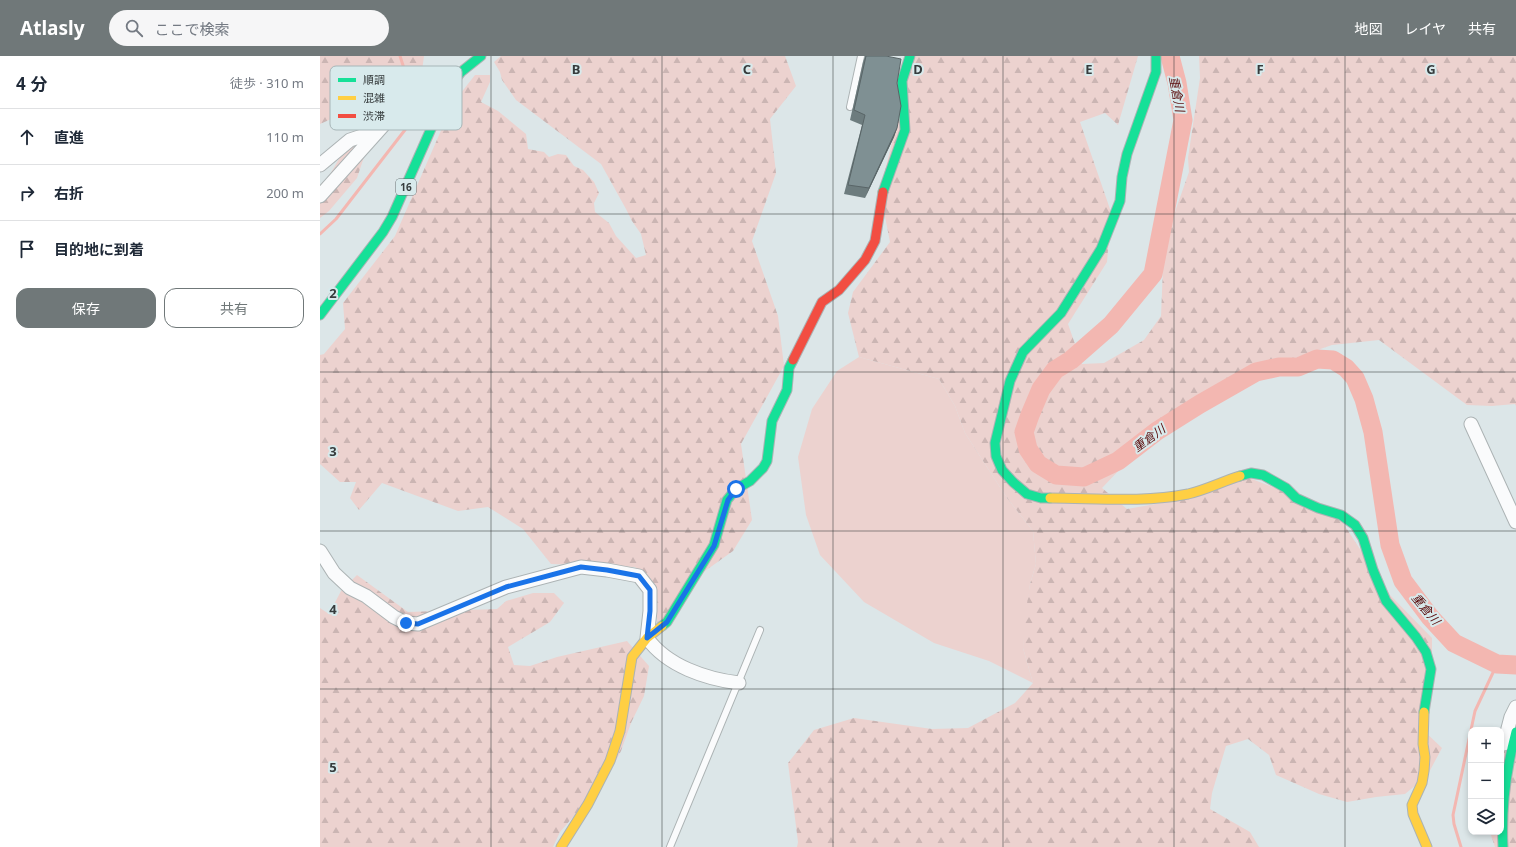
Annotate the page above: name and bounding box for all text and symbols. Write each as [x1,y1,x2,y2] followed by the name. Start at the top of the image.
[109,10,389,46] search box
[20,15,85,41] text: Atlasly
[123,17,145,39] icon: search
[155,19,230,39] text: ここで検索
[1354,19,1382,38] text: 地図
[1404,19,1446,38] text: レイヤ
[1468,19,1496,38] text: 共有
[572,60,580,78] text: B
[743,60,751,78] text: C
[913,60,923,78] text: D
[1085,60,1093,78] text: E
[1256,60,1264,78] text: F
[1426,60,1436,78] text: G
[330,66,462,130] legend
[16,72,47,95] text: 4 分
[363,72,385,87] text: 順調
[230,74,304,92] text: 徒歩 · 310 m
[1165,75,1189,115] water label: 重倉川
[363,90,385,105] text: 混雑
[363,108,385,123] text: 渋滞
[16,126,38,148] icon: ahead
[54,127,84,147] text: 直進
[266,128,304,146] text: 110 m
[396,179,416,195] road number: 16
[16,182,38,204] icon: right
[54,183,84,203] text: 右折
[266,184,304,202] text: 200 m
[16,238,38,260] icon: arrive
[54,239,144,259] text: 目的地に到着
[329,284,337,302] text: 2
[16,288,156,328] button: 保存
[164,288,304,328] button: 共有
[1129,419,1170,455] water label: 重倉川
[329,442,337,460] text: 3
[727,480,745,498] route start
[1408,590,1445,630] water label: 重倉川
[329,600,337,618] text: 4
[397,614,415,632] route end
[1468,727,1504,835] map controls
[1468,727,1504,763] button: +
[329,758,337,776] text: 5
[1468,763,1504,799] button: −
[1468,799,1504,835] button: layers

